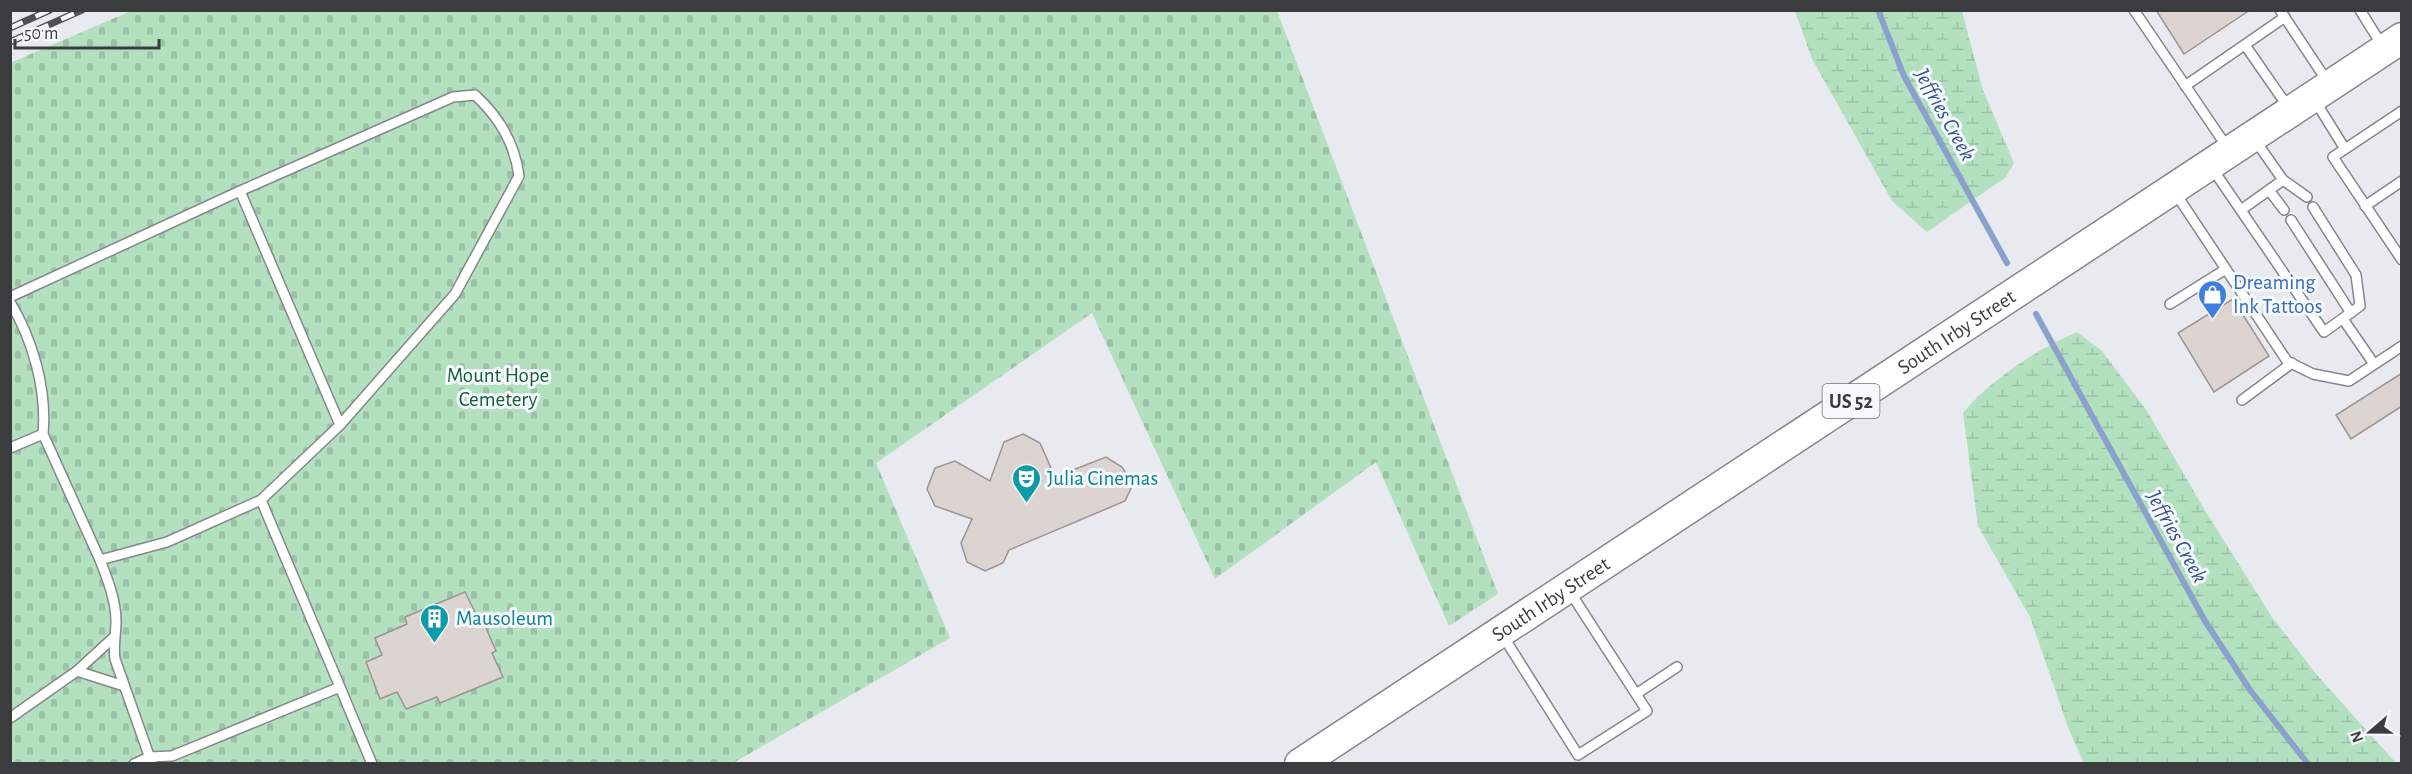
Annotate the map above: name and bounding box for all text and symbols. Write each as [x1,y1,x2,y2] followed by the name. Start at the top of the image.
[15,12,159,50] scale bar
[24,25,58,43] text: 50 m
[1910,64,1979,164] water label: Jeffries Creek
[2233,272,2322,317] place label: Dreaming Ink Tattoos
[2196,278,2228,320] shop icon: Dreaming Ink Tattoos
[1894,286,2020,378] street label: South Irby Street
[447,365,549,410] park label: Mount Hope Cemetery
[1822,384,1880,418] road number: US 52
[1010,462,1042,504] theatre icon: Julia Cinemas
[1047,468,1158,489] place label: Julia Cinemas
[2142,486,2211,586] water label: Jeffries Creek
[1488,553,1614,646] street label: South Irby Street
[419,602,451,644] building icon: Mausoleum
[456,608,553,629] place label: Mausoleum
[2340,702,2400,762] north arrow
[2347,729,2366,745] text: N

